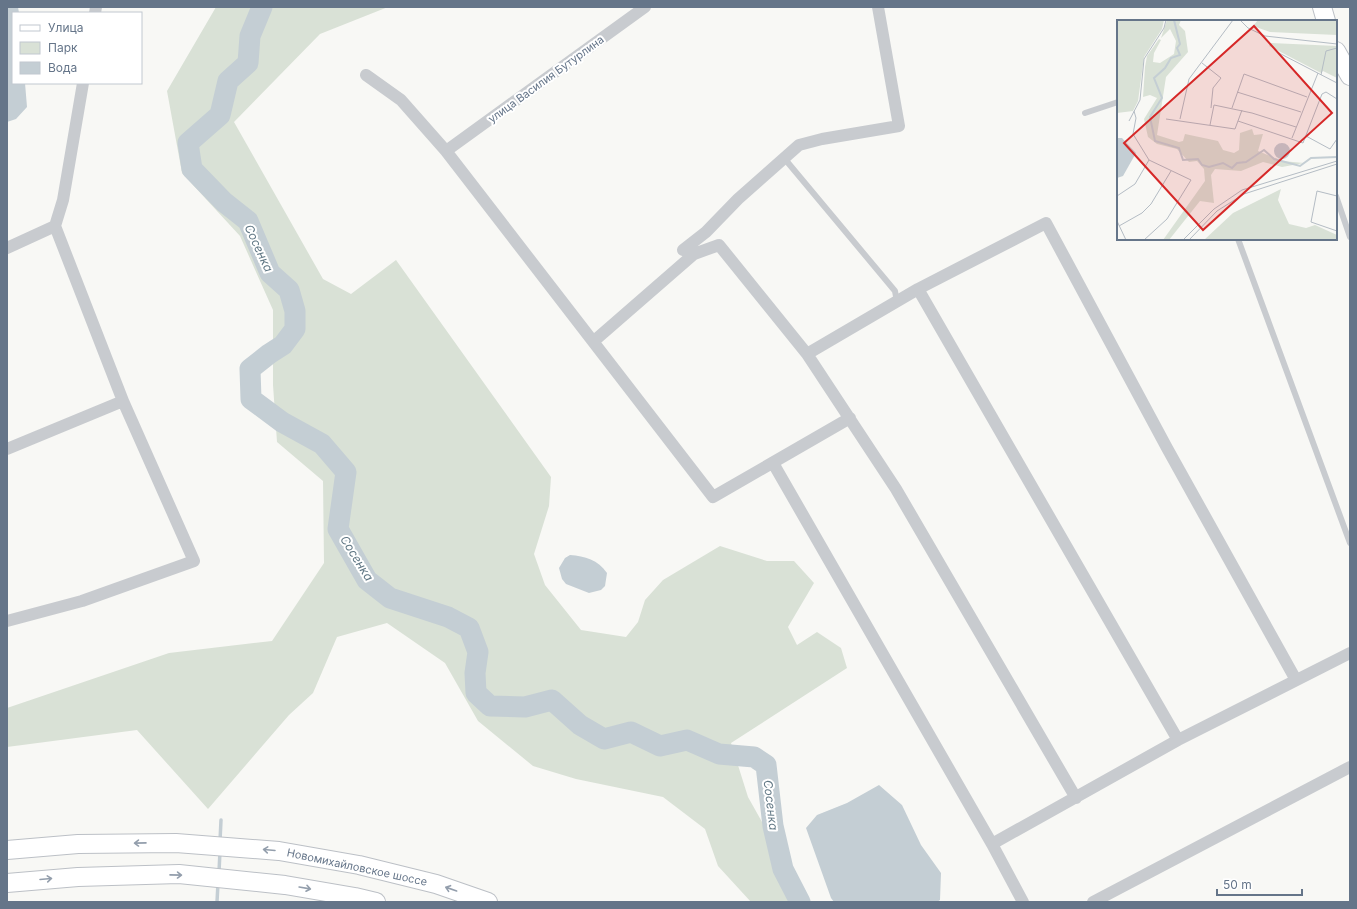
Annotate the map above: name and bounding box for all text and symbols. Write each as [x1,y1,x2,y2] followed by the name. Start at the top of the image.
[12,12,142,84] legend
[48,20,83,35] text: Улица
[1117,20,1337,240] inset map
[485,32,607,126] street label: улица Василия Бутурлина
[48,40,78,55] text: Парк
[48,60,77,75] text: Вода
[241,222,277,274] water label: Сосенка
[337,533,377,583] water label: Сосенка
[760,779,782,831] water label: Сосенка
[134,839,147,847] one-way arrow
[286,845,428,889] street label: Новомихайловское шоссе
[263,847,276,854] one-way arrow
[169,871,182,879] one-way arrow
[1217,871,1302,897] scale bar
[39,876,52,883] one-way arrow
[1223,877,1252,892] text: 50 m
[298,884,311,892] one-way arrow
[445,885,457,893] one-way arrow

